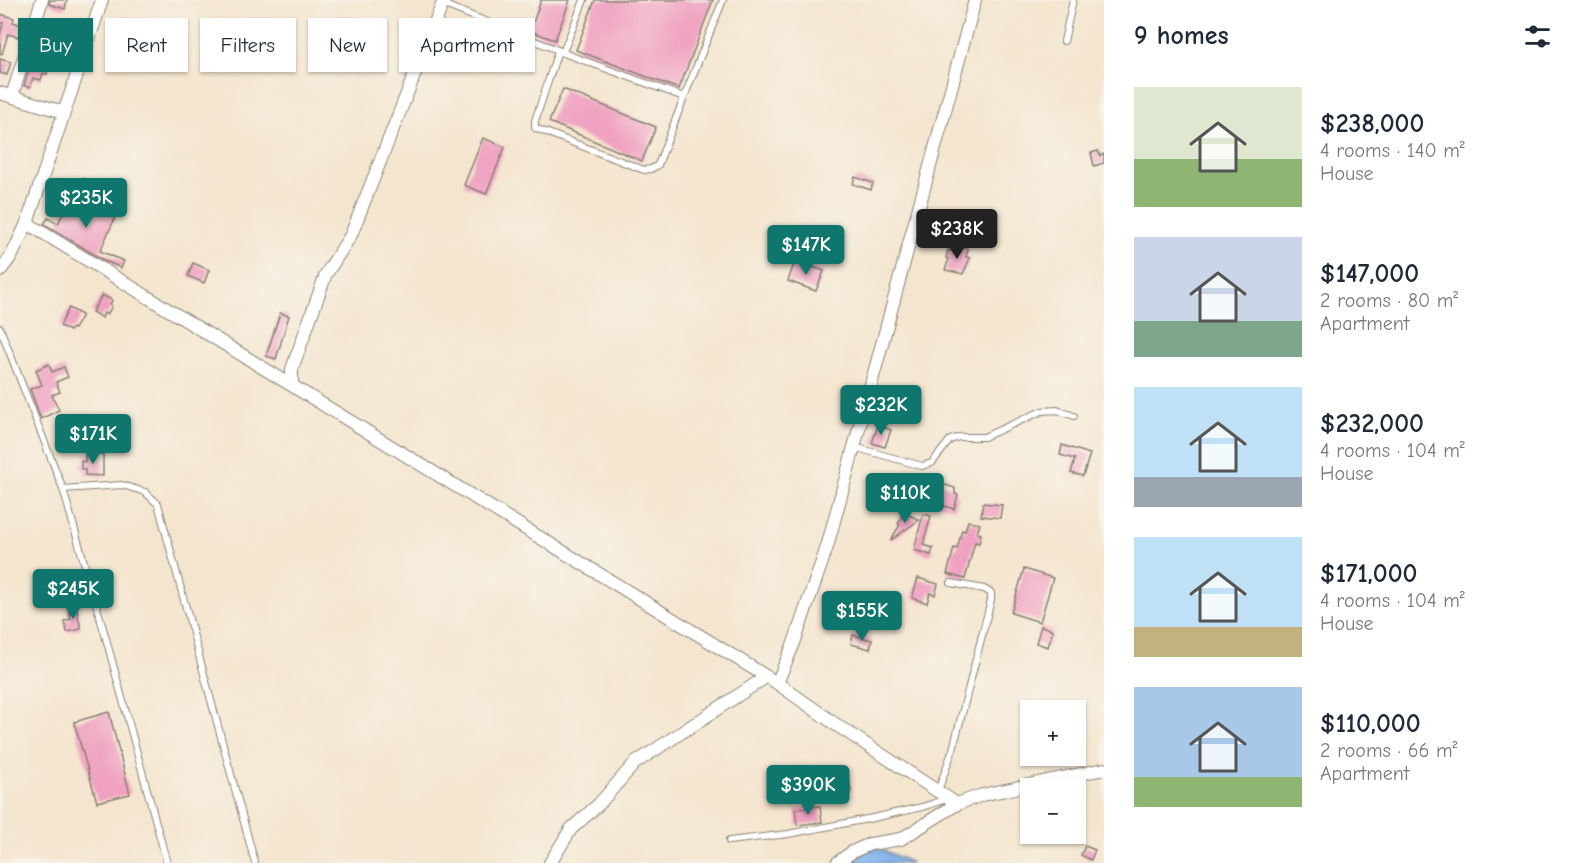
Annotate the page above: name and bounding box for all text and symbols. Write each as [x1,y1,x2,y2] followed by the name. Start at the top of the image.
[18,18,93,72] chip: Buy
[105,18,188,72] chip: Rent
[200,18,296,72] chip: Filters
[308,18,387,72] chip: New
[399,18,535,72] chip: Apartment
[1521,20,1554,53] icon: filters
[1134,21,1229,51] text: 9 homes
[1320,109,1424,139] text: $238,000
[1182,111,1254,183] icon: home
[1320,139,1465,162] text: 4 rooms · 140 m²
[1320,162,1374,185] text: House
[44,178,128,229] pin: $235K
[59,186,113,209] text: $235K
[915,209,999,260] pin: $238K
[930,217,984,240] text: $238K
[764,225,848,276] pin: $147K
[781,233,831,256] text: $147K
[1320,259,1419,289] text: $147,000
[1182,261,1254,333] icon: home
[1320,289,1458,312] text: 2 rooms · 80 m²
[1320,312,1410,335] text: Apartment
[839,385,923,436] pin: $232K
[854,393,908,416] text: $232K
[1320,409,1424,439] text: $232,000
[1182,411,1254,483] icon: home
[51,414,135,465] pin: $171K
[69,422,117,445] text: $171K
[1320,439,1465,462] text: 4 rooms · 104 m²
[1320,462,1374,485] text: House
[863,473,947,524] pin: $110K
[880,481,930,504] text: $110K
[1320,559,1417,589] text: $171,000
[1182,561,1254,633] icon: home
[31,569,115,620] pin: $245K
[47,577,99,600] text: $245K
[1320,589,1465,612] text: 4 rooms · 104 m²
[820,591,904,642] pin: $155K
[836,599,888,622] text: $155K
[1320,612,1374,635] text: House
[1020,700,1086,844] map controls
[1020,700,1086,766] button: +
[1320,709,1421,739] text: $110,000
[1182,711,1254,783] icon: home
[1320,739,1458,762] text: 2 rooms · 66 m²
[1320,762,1410,785] text: Apartment
[766,765,850,816] pin: $390K
[780,773,836,796] text: $390K
[1020,778,1086,844] button: −

